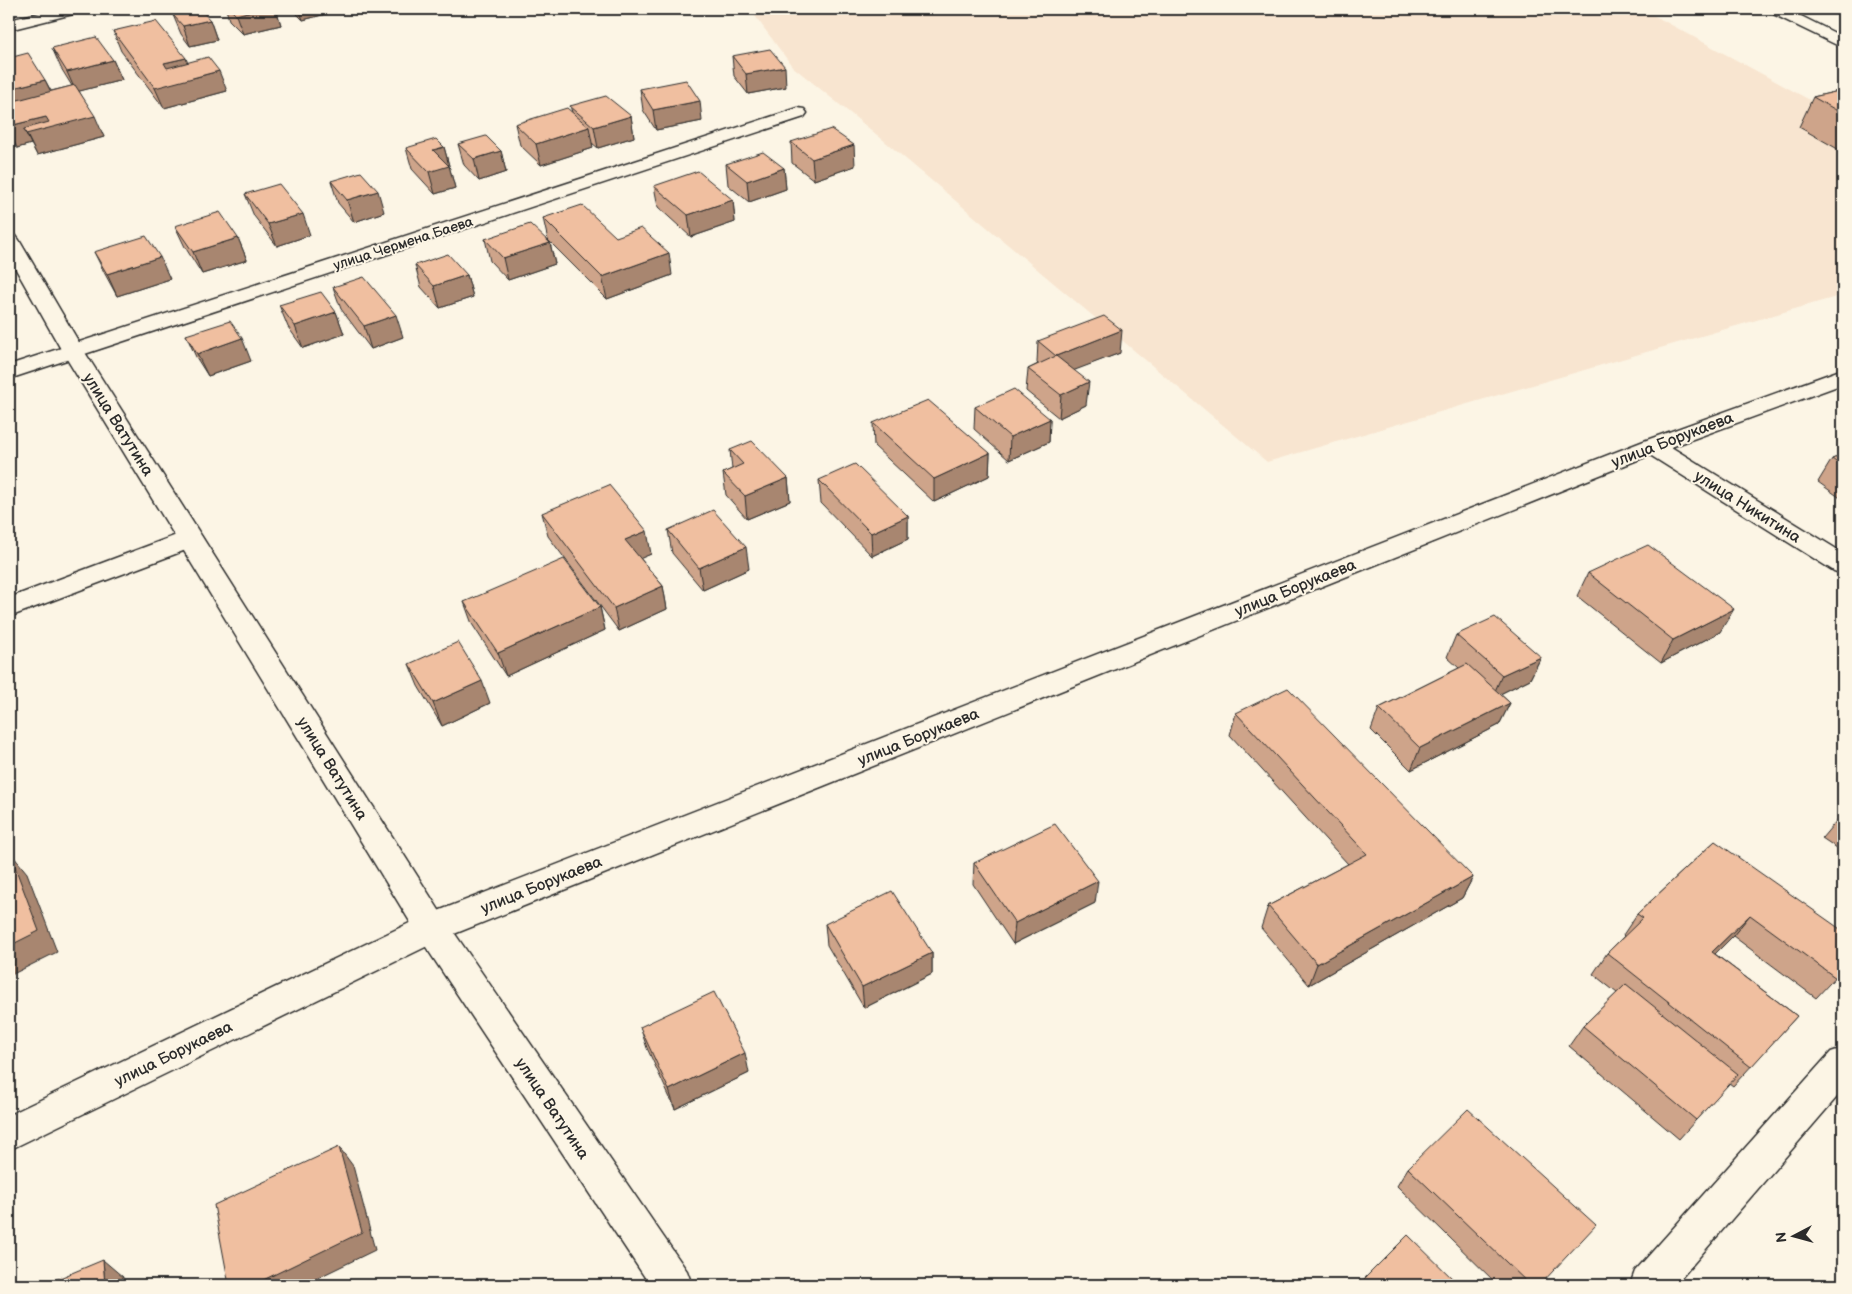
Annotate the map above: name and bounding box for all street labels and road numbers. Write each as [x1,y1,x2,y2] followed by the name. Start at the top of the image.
[331,213,476,274] street label: улица Чермена Баева
[78,370,157,480] street label: улица Ватутина
[1609,408,1737,472] street label: улица Борукаева
[1691,467,1804,548] street label: улица Никитина
[1232,555,1359,621] street label: улица Борукаева
[855,704,982,770] street label: улица Борукаева
[292,714,371,824] street label: улица Ватутина
[478,852,605,918] street label: улица Борукаева
[112,1017,236,1091] street label: улица Борукаева
[511,1055,593,1163] street label: улица Ватутина

